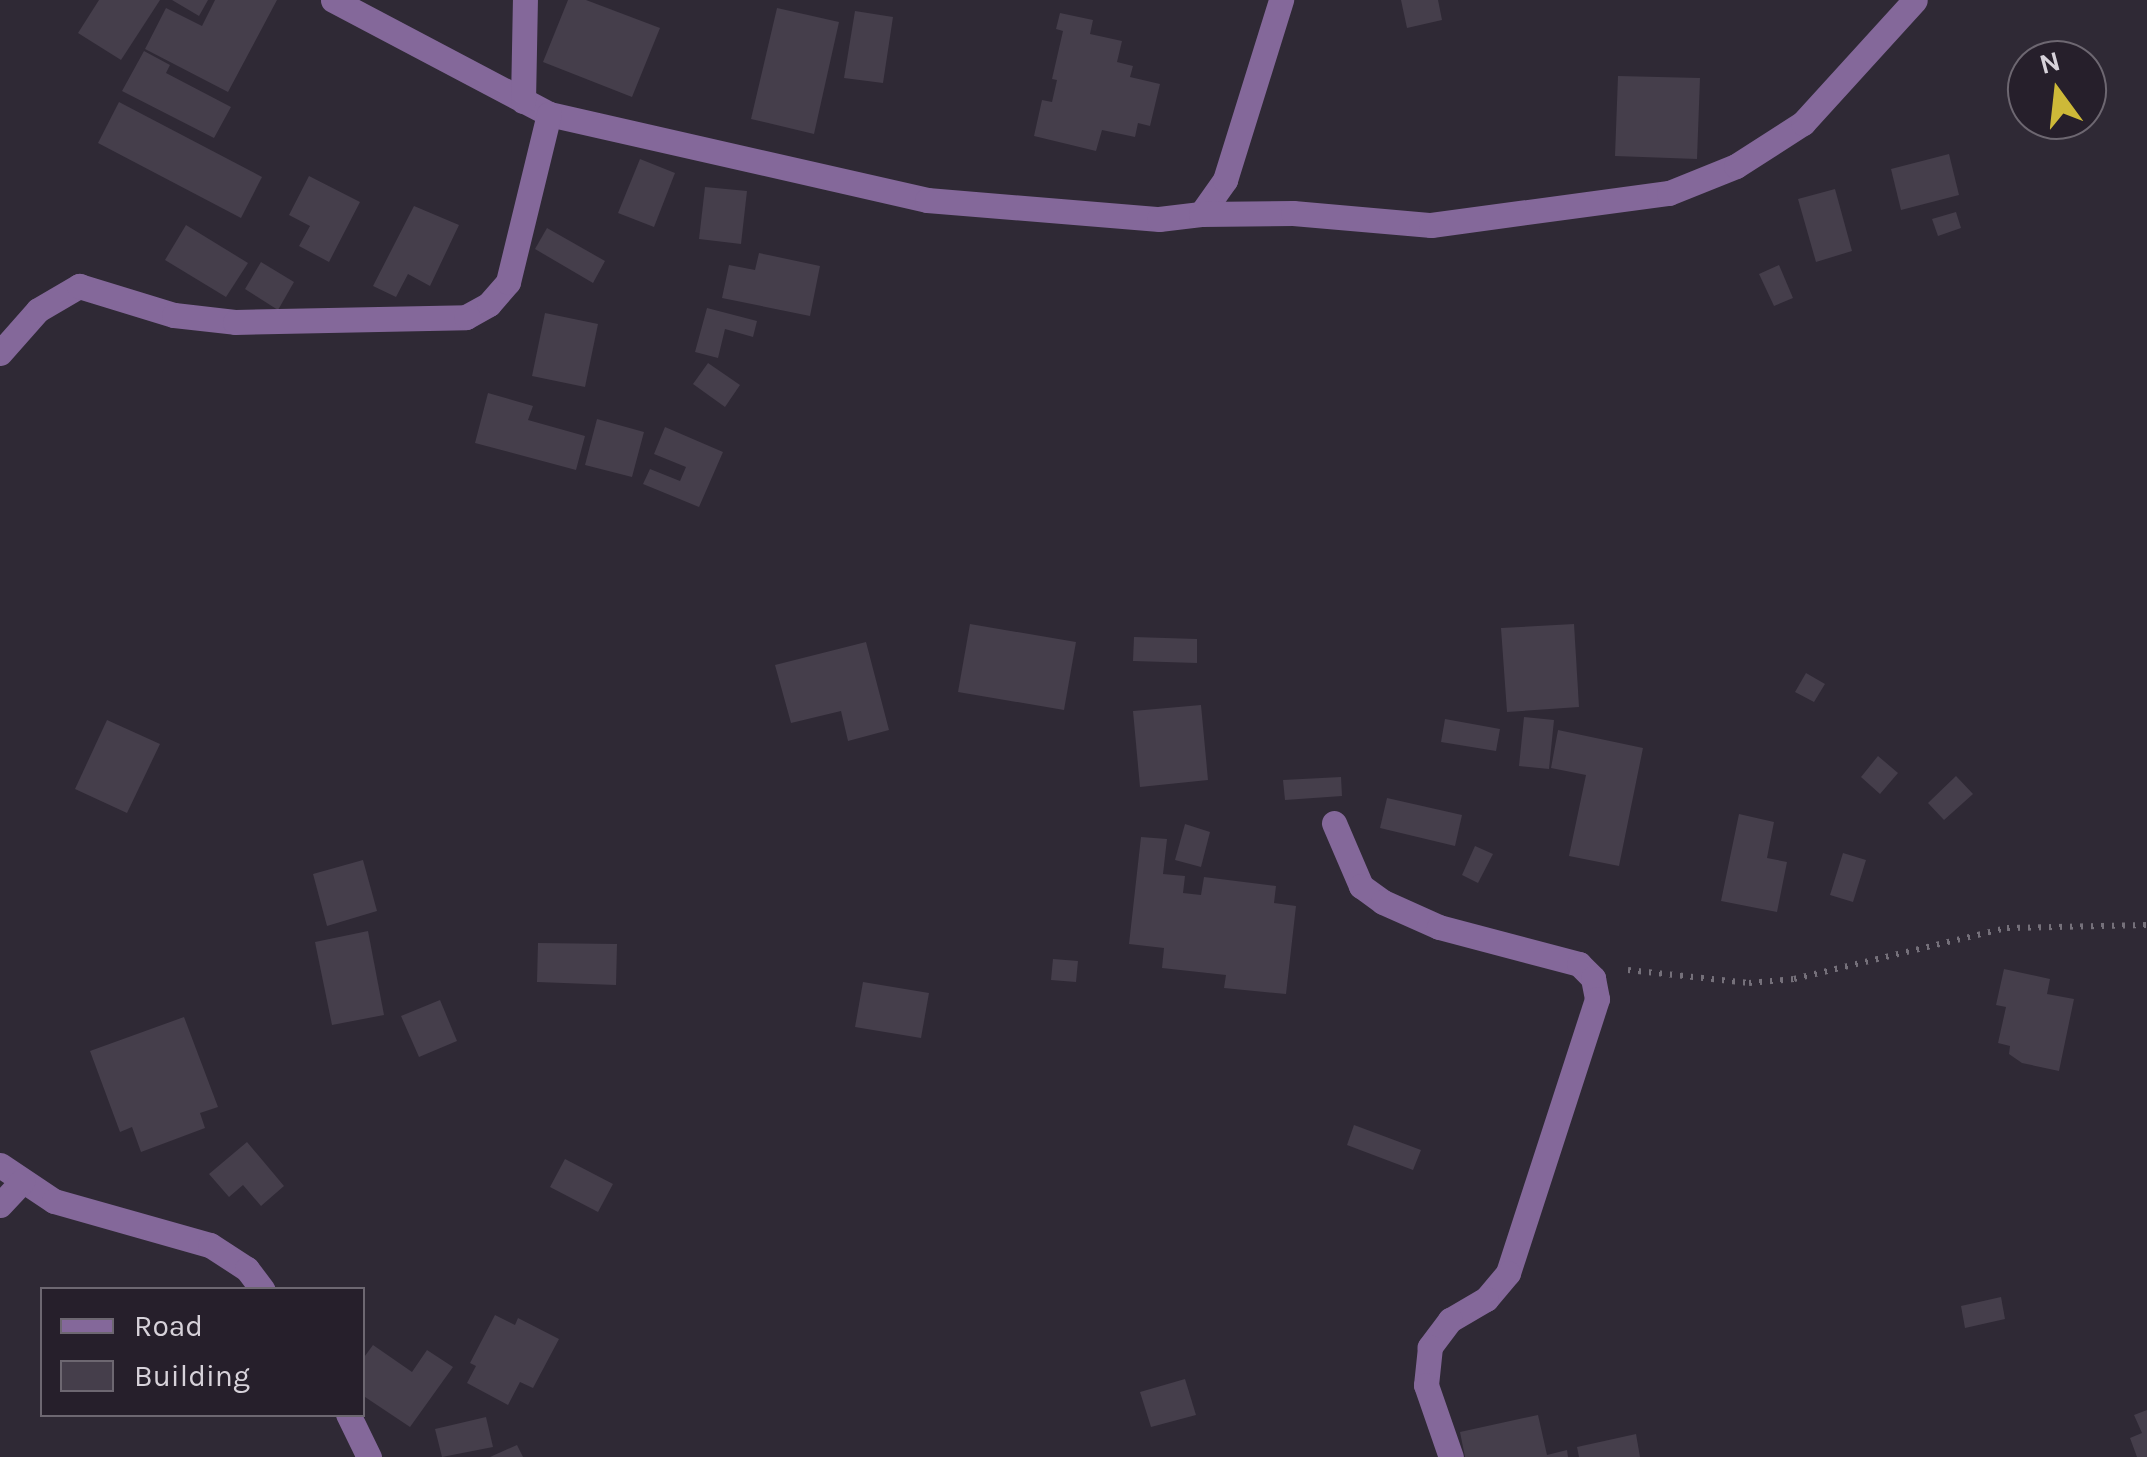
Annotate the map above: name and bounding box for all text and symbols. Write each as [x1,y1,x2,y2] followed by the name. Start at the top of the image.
[2007,40,2107,140] north arrow
[2036,44,2064,81] text: N
[40,1287,365,1417] legend
[134,1308,203,1344] text: Road
[134,1358,250,1394] text: Building

